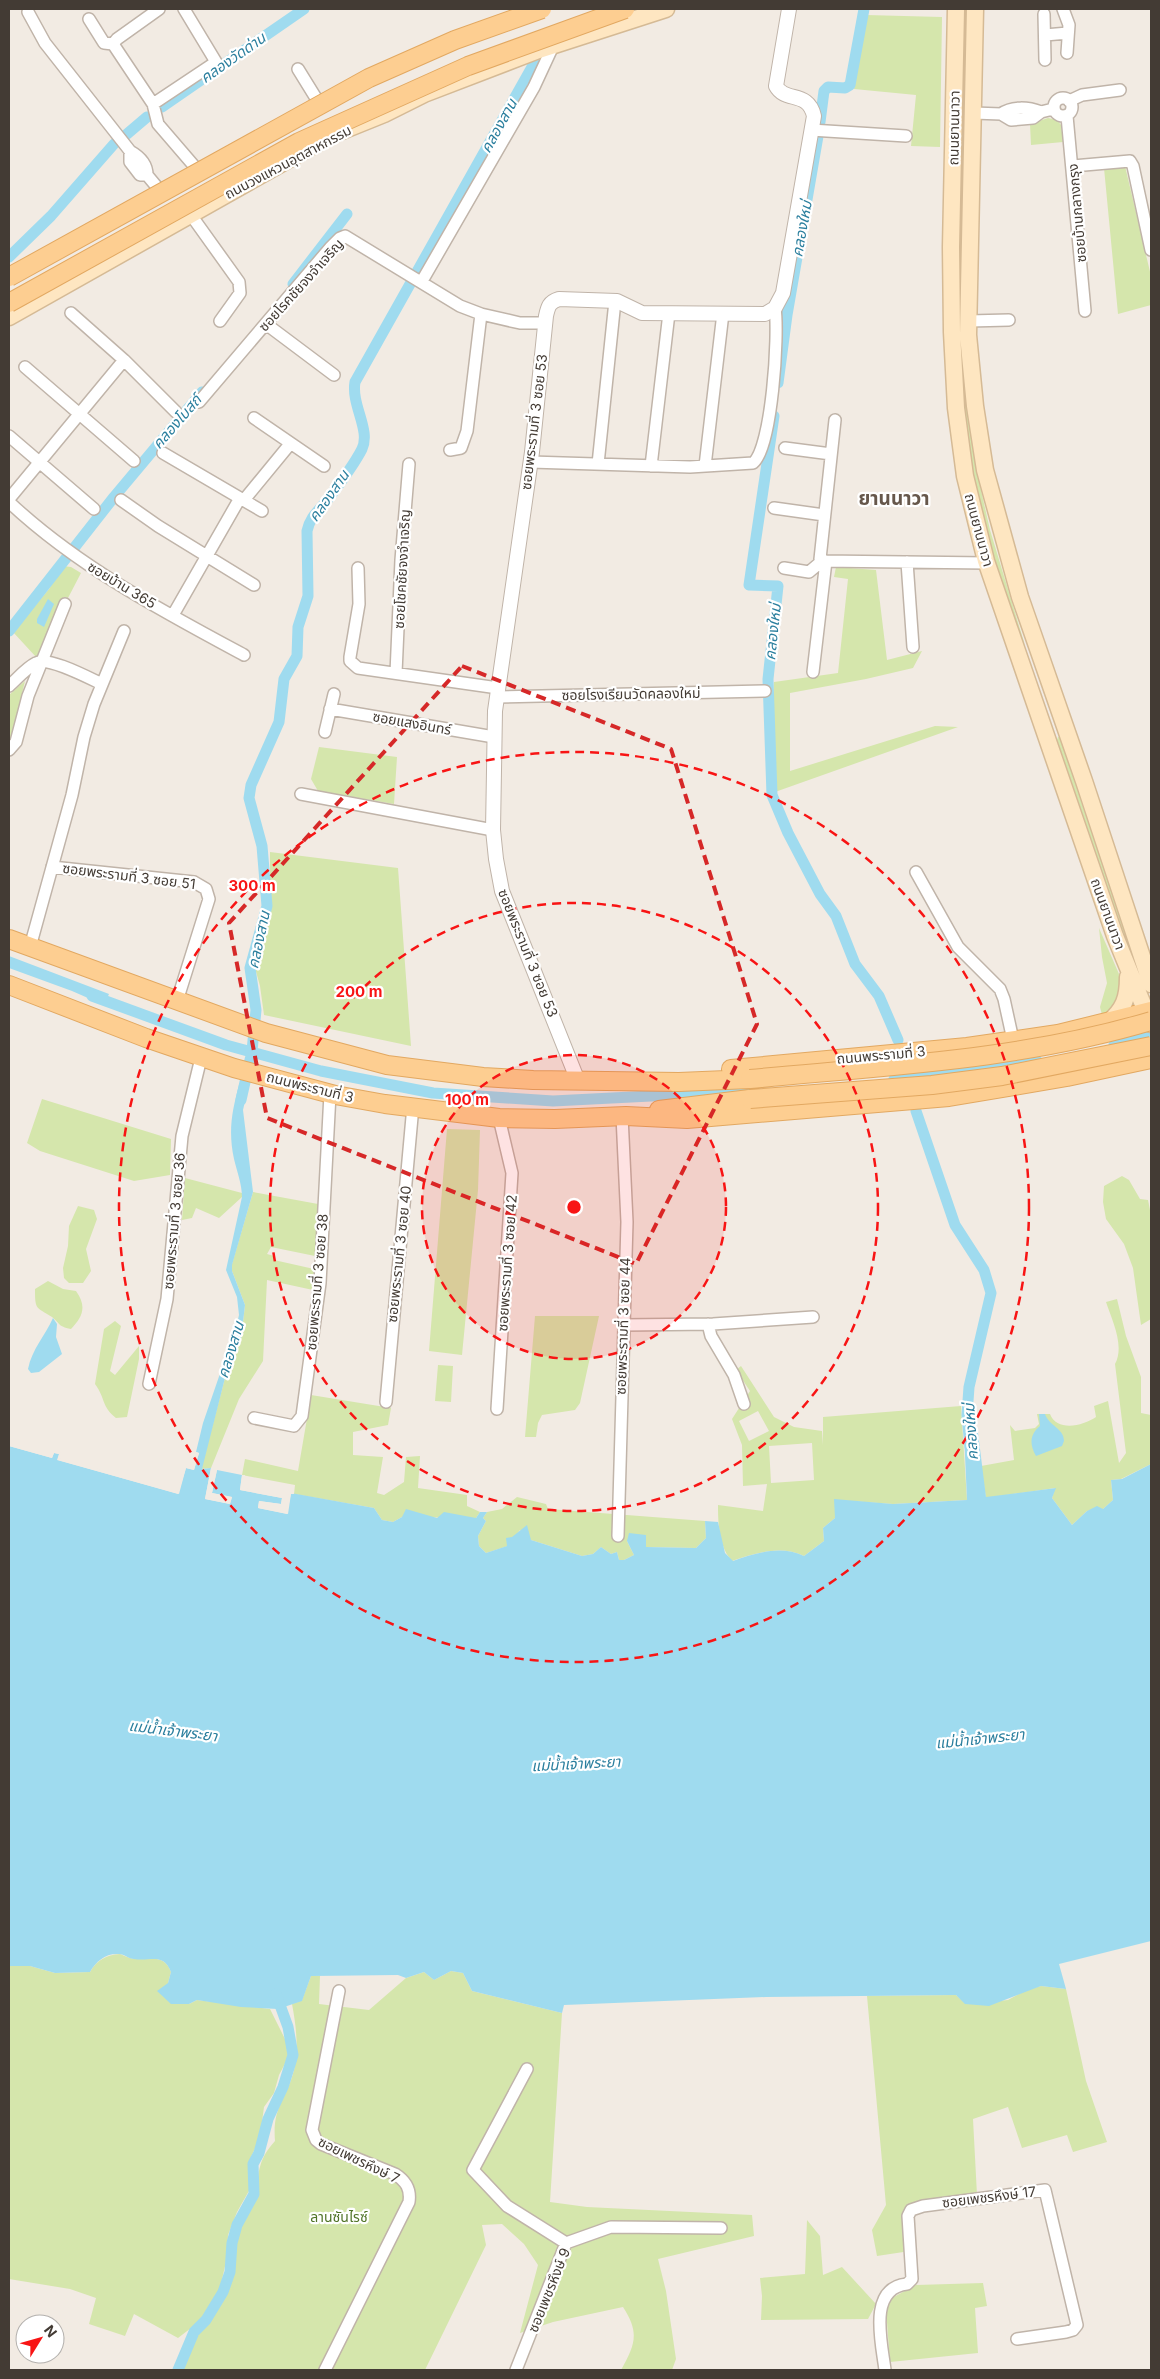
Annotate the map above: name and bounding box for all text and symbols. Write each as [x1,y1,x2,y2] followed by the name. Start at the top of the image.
[196,28,270,87] water label: คลองวัดด่าน
[944,90,963,166] street label: ถนนยานนาวา
[476,95,521,156] water label: คลองสาน
[221,121,355,203] street label: ถนนวงแหวนอุตสาหกรรม
[1064,163,1090,263] street label: ซอยบ้านกลางกรุง
[787,197,816,259] water label: คลองใหม่
[255,235,347,334] street label: ซอยโรคชัยจงจำเจริญ
[516,353,550,491] street label: ซอยพระรามที่ 3 ซอย 53
[148,388,207,453] water label: คลองโบสถ์
[304,466,354,525] water label: คลองสาน
[859,487,929,510] district label: ยานนาวา
[962,491,997,568] street label: ถนนยานนาวา
[390,509,413,629] street label: ซอยโชคชัยจงจำเจริญ
[85,558,159,612] street label: ซอยบ้าน 365
[760,601,785,661] water label: คลองใหม่
[561,684,701,703] street label: ซอยโรงเรียนวัดคลองใหม่
[371,707,453,738] street label: ซอยแสงอินทร์
[62,858,197,892] street label: ซอยพระรามที่ 3 ซอย 51
[228,876,276,895] text: 300 m
[1088,876,1129,952] street label: ถนนยานนาวา
[495,886,563,1019] street label: ซอยพระรามที่ 3 ซอย 53
[243,909,274,970] water label: คลองสาน
[336,982,382,1001] text: 200 m
[836,1041,926,1067] street label: ถนนพระรามที่ 3
[265,1067,356,1106] street label: ถนนพระรามที่ 3
[445,1090,489,1109] text: 100 m
[158,1152,188,1290] street label: ซอยพระรามที่ 3 ซอย 36
[382,1185,414,1323] street label: ซอยพระรามที่ 3 ซอย 40
[492,1194,520,1332] street label: ซอยพระรามที่ 3 ซอย 42
[565,1198,583,1216] centre of rings
[301,1213,331,1351] street label: ซอยพระรามที่ 3 ซอย 38
[611,1257,633,1395] street label: ซอยพระรามที่ 3 ซอย 44
[213,1318,248,1381] water label: คลองสาน
[959,1401,982,1461] water label: คลองใหม่
[128,1715,219,1745] water label: แม่น้ำเจ้าพระยา
[935,1723,1026,1753] water label: แม่น้ำเจ้าพระยา
[531,1751,622,1775] water label: แม่น้ำเจ้าพระยา
[316,2132,403,2187] street label: ซอยเพชรหึงษ์ 7
[941,2182,1037,2211] street label: ซอยเพชรหึงษ์ 17
[310,2208,368,2225] park label: ลานซันไรซ์
[524,2245,573,2335] street label: ซอยเพชรหึงษ์ 9
[15,2314,65,2364] north arrow
[41,2321,61,2340] text: N

